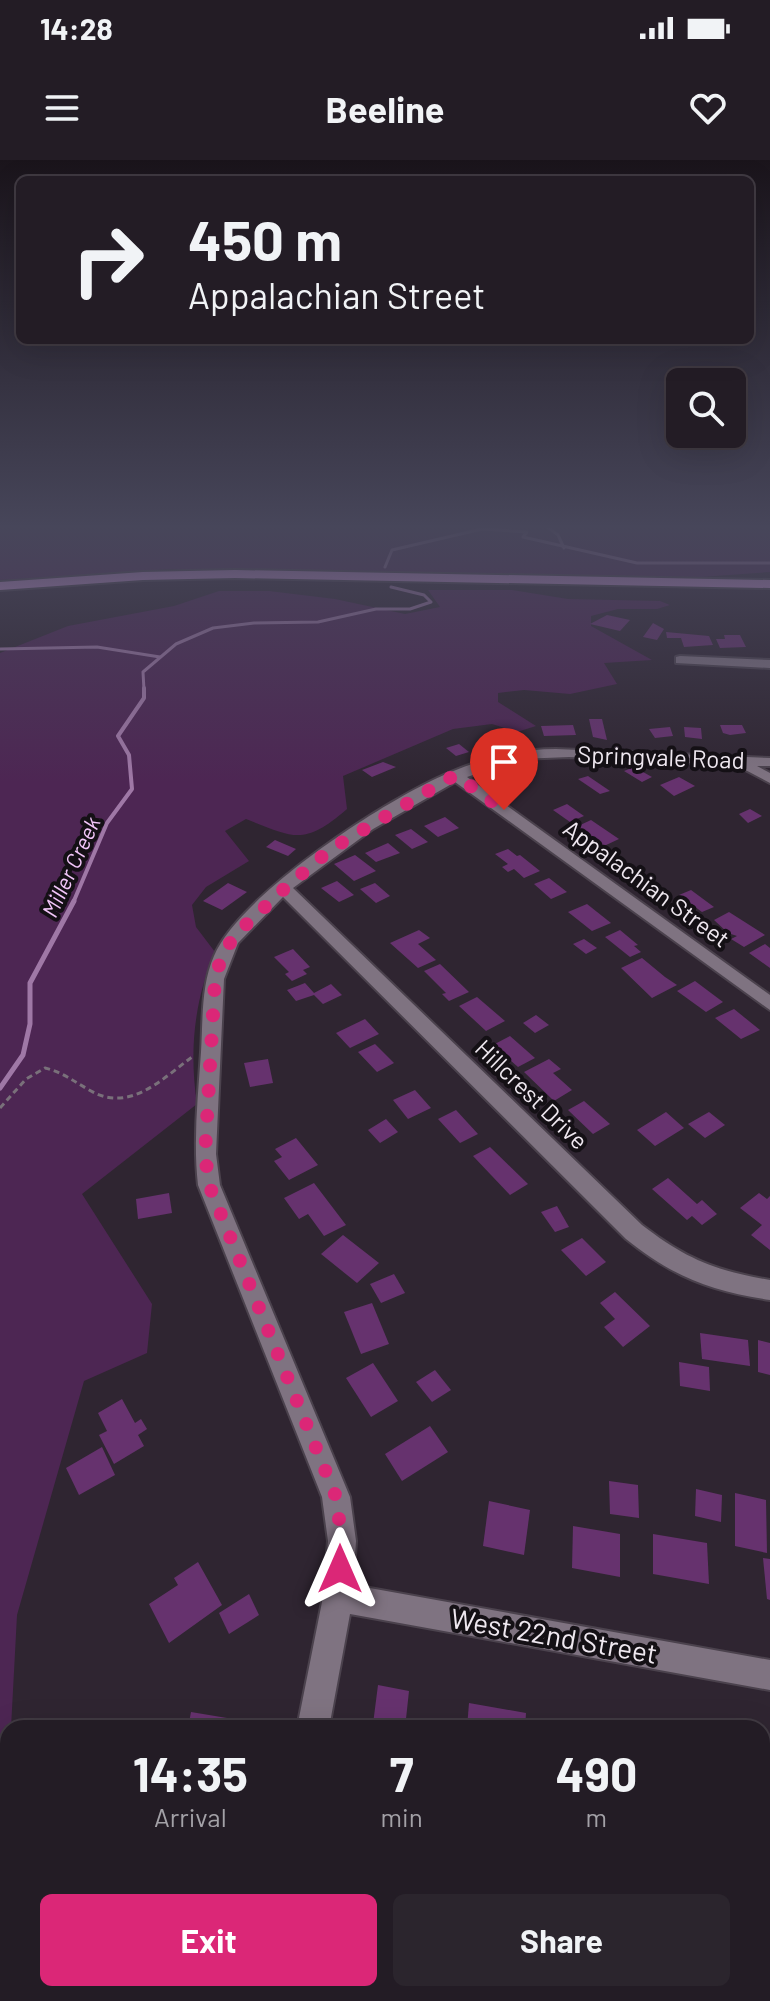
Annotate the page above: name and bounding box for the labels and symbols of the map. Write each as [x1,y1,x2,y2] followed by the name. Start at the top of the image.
[470,728,538,810] pin
[577,739,745,774] street label: Springvale Road
[35,812,105,921] water label: Miller Creek
[558,813,736,953] street label: Appalachian Street
[470,1033,594,1155] street label: Hillcrest Drive
[298,1527,382,1611] position arrow
[448,1600,660,1670] street label: West 22nd Street

